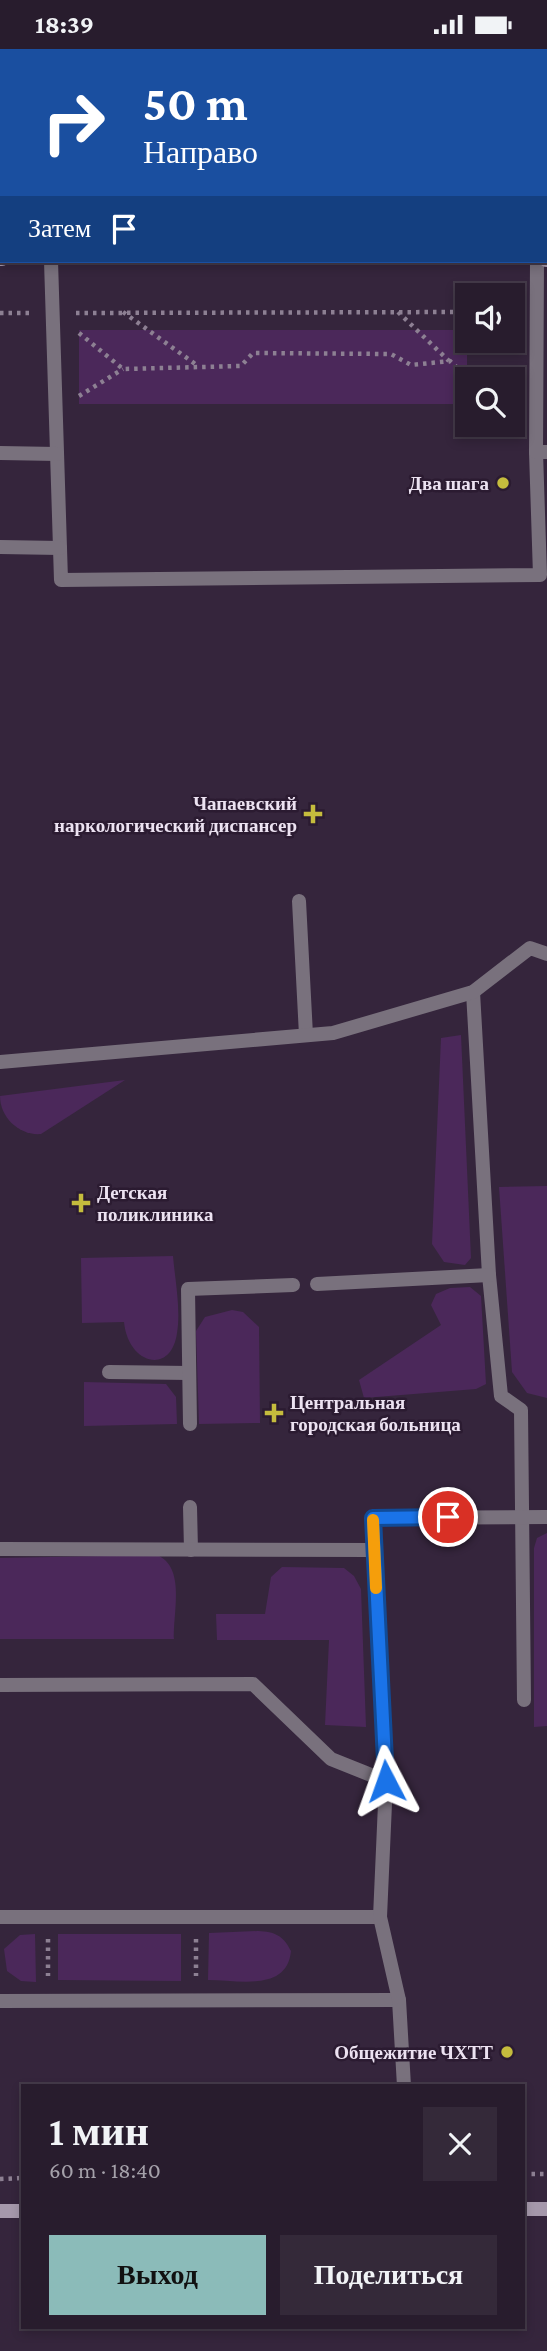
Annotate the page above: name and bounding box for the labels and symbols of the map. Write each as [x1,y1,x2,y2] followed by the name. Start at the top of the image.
[409,473,490,494] place label: Два шага
[495,475,511,491] marker: Два шага
[54,793,297,836] place label: Чапаевский наркологический диспансер
[303,804,323,824] marker: Чапаевский наркологический диспансер
[97,1182,214,1225] place label: Детская поликлиника
[71,1193,91,1213] marker: Детская поликлиника
[290,1392,461,1435] place label: Центральная городская больница
[264,1403,284,1423] marker: Центральная городская больница
[418,1487,478,1547] pin
[349,1744,423,1818] position arrow
[334,2042,493,2063] place label: Общежитие ЧХТТ
[499,2044,515,2060] marker: Общежитие ЧХТТ

